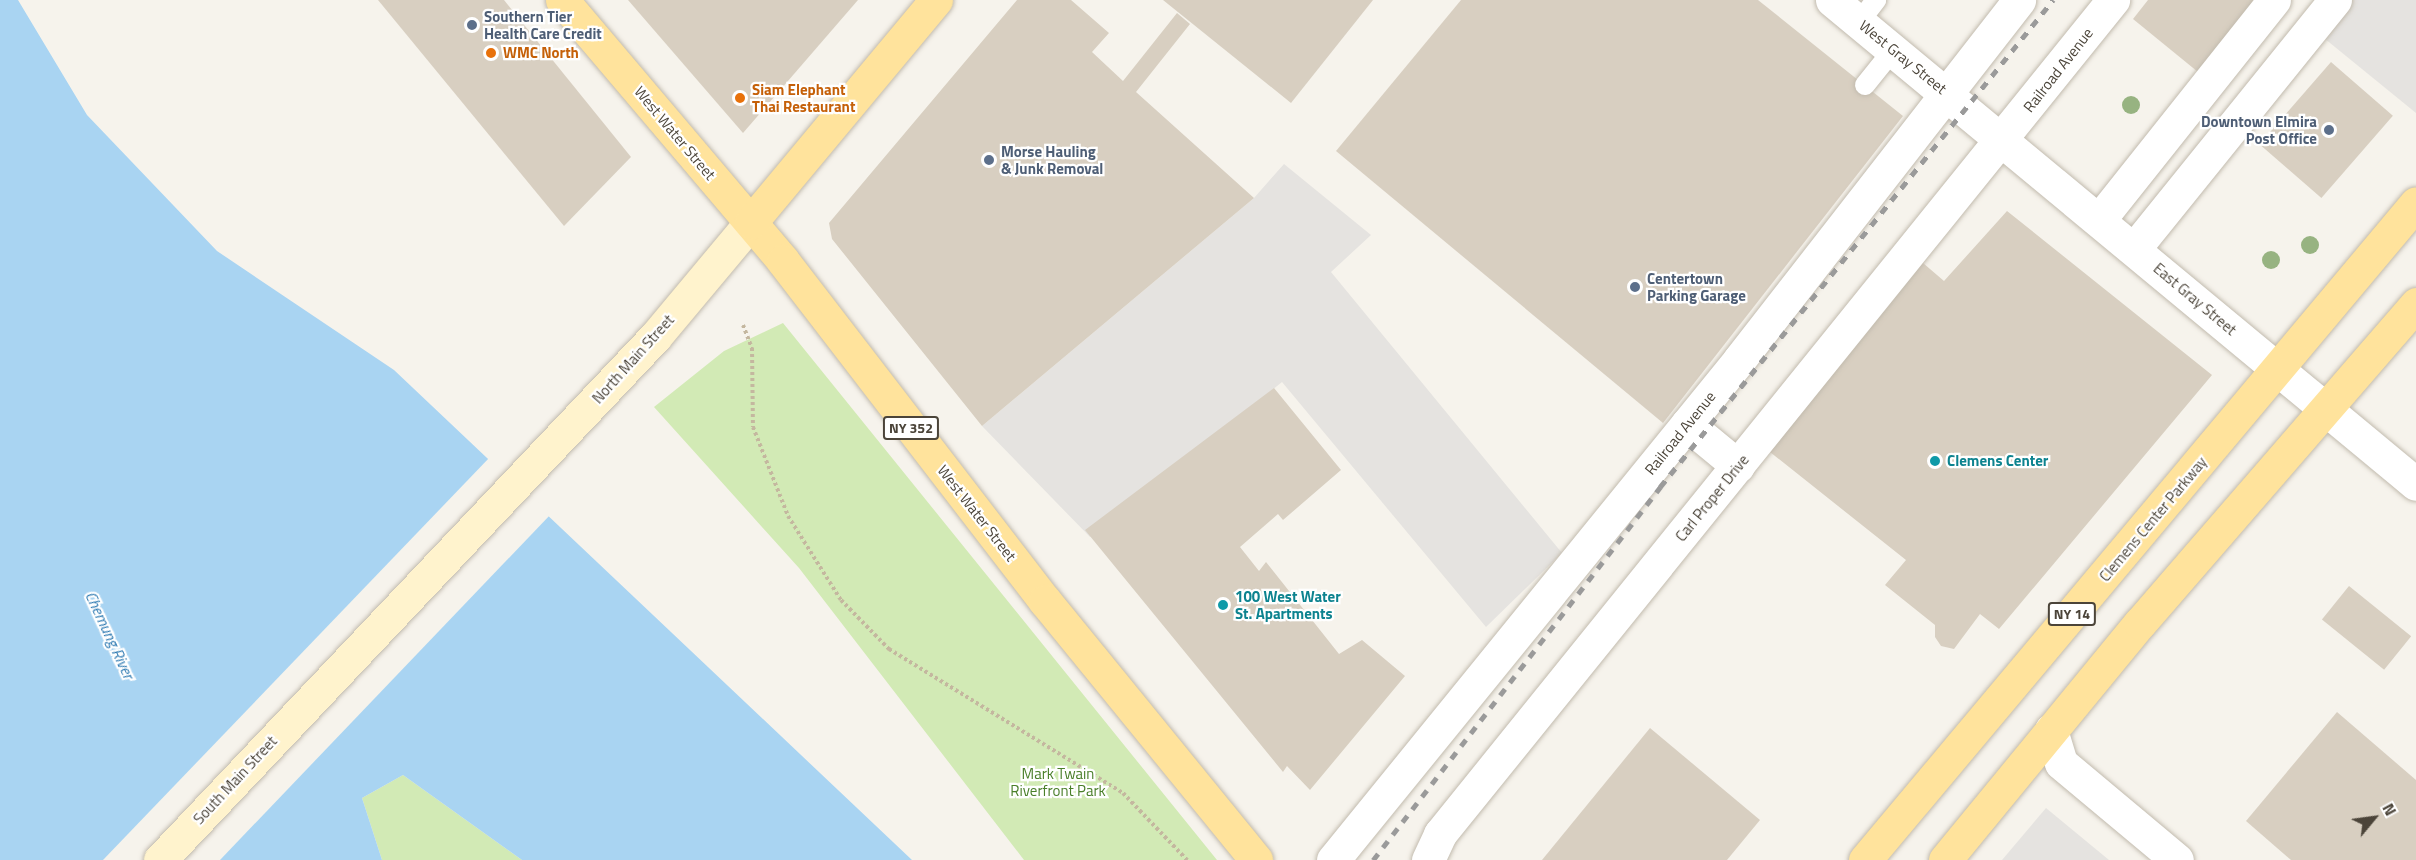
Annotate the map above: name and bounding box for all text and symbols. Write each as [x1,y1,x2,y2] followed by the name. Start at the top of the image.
[484,7,602,42] place label: Southern Tier Health Care Credit
[1856,16,1950,98] street label: West Gray Street
[465,18,479,32] marker: Southern Tier Health Care Credit
[2019,24,2097,116] street label: Railroad Avenue
[503,44,579,62] place label: WMC North
[484,46,498,60] marker: WMC North
[752,80,855,115] place label: Siam Elephant Thai Restaurant
[631,83,719,183] street label: West Water Street
[733,91,747,105] marker: Siam Elephant Thai Restaurant
[2201,112,2317,147] place label: Downtown Elmira Post Office
[2322,123,2336,137] marker: Downtown Elmira Post Office
[1001,142,1103,177] place label: Morse Hauling & Junk Removal
[982,153,996,167] marker: Morse Hauling & Junk Removal
[2150,259,2240,339] street label: East Gray Street
[1647,269,1746,304] place label: Centertown Parking Garage
[1628,280,1642,294] marker: Centertown Parking Garage
[588,311,678,407] street label: North Main Street
[1641,388,1719,478] street label: Railroad Avenue
[882,417,940,439] road number: NY 352
[1672,451,1752,545] street label: Carl Proper Drive
[1947,452,2048,470] place label: Clemens Center
[2096,453,2210,585] street label: Clemens Center Parkway
[1928,454,1942,468] marker: Clemens Center
[934,461,1020,565] street label: West Water Street
[1235,587,1341,622] place label: 100 West Water St. Apartments
[81,588,139,682] water label: Chemung River
[1216,598,1230,612] marker: 100 West Water St. Apartments
[2046,603,2098,625] road number: NY 14
[190,732,280,828] street label: South Main Street
[1010,764,1106,799] park label: Mark Twain Riverfront Park
[2344,788,2404,848] north arrow
[2377,799,2403,820] text: N

